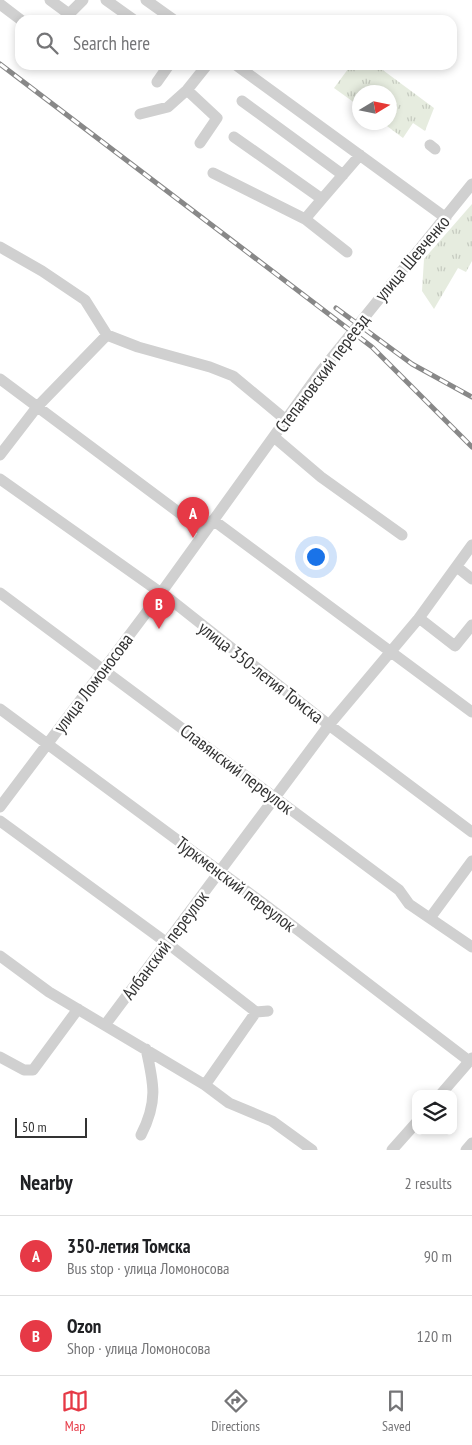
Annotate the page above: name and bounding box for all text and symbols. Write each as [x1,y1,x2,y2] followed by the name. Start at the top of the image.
[15,15,457,70] search box
[33,29,61,57] icon: search
[73,31,150,55] text: Search here
[352,85,397,130] north arrow
[369,210,455,306] street label: улица Шевченко
[270,309,374,437] street label: Степановский переезд
[177,497,209,538] pin: A
[303,544,329,570] your location
[143,588,175,629] pin: B
[194,616,328,728] street label: улица 350-летия Томска
[48,629,138,737] street label: улица Ломоносова
[176,719,298,819] street label: Славянский переулок
[172,831,301,937] street label: Туркменский переулок
[117,886,213,1004] street label: Албанский переулок
[412,1090,457,1135] map controls
[412,1090,457,1135] button: layers
[15,1115,88,1138] scale bar
[22,1118,47,1136] text: 50 m
[20,1169,73,1196] text: Nearby
[405,1173,452,1193] text: 2 results
[67,1234,191,1258] text: 350-летия Томска
[32,1246,40,1266] text: A
[424,1246,452,1266] text: 90 m
[67,1258,229,1278] text: Bus stop · улица Ломоносова
[67,1314,101,1338] text: Ozon
[32,1326,40,1346] text: B
[417,1326,452,1346] text: 120 m
[67,1338,210,1358] text: Shop · улица Ломоносова
[61,1387,89,1435] tab: Map
[211,1387,260,1435] tab: Directions
[382,1387,411,1435] tab: Saved

